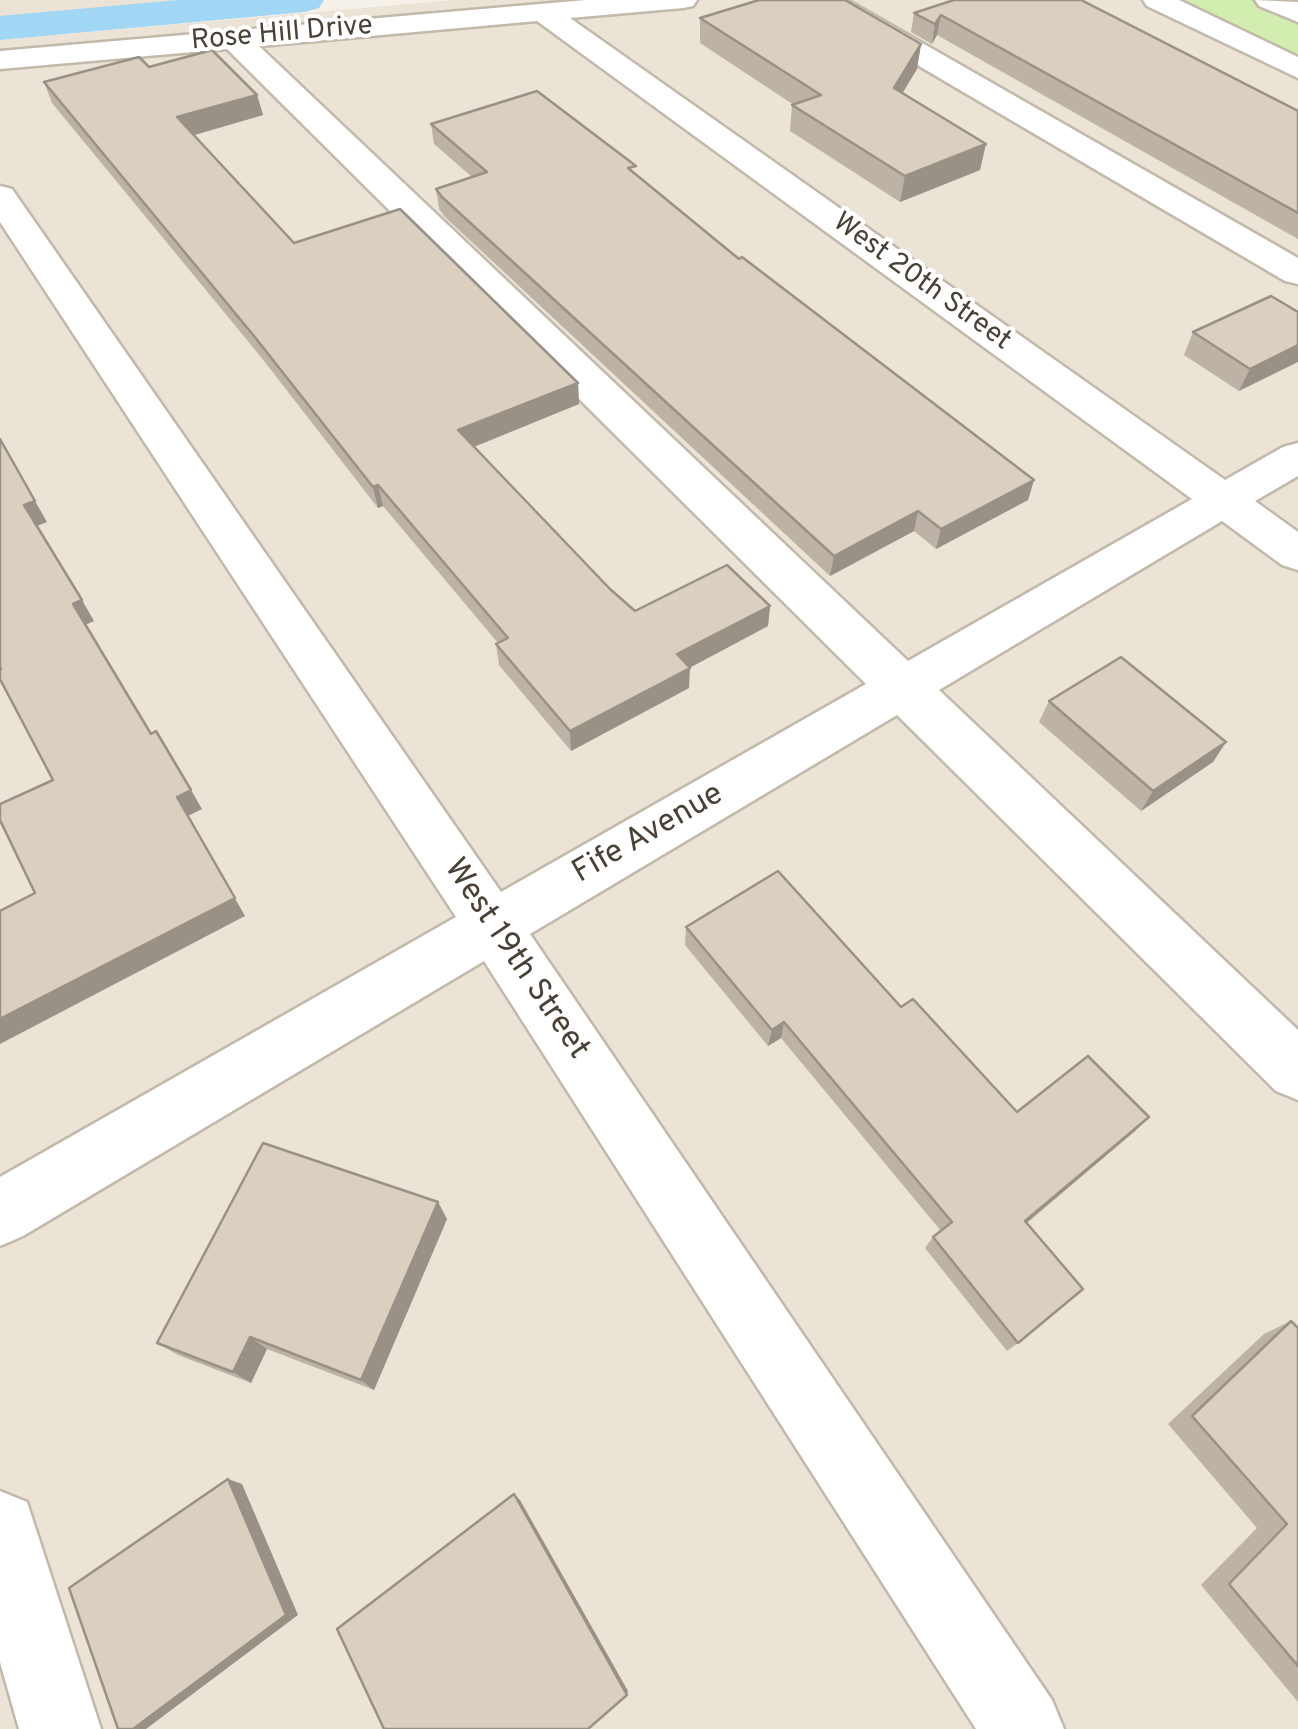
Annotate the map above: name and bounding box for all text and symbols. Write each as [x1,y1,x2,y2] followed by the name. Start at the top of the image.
[190,10,374,60] street label: Rose Hill Drive
[825,207,1017,359] street label: West 20th Street
[567,776,731,894] street label: Fife Avenue
[434,852,596,1068] street label: West 19th Street

